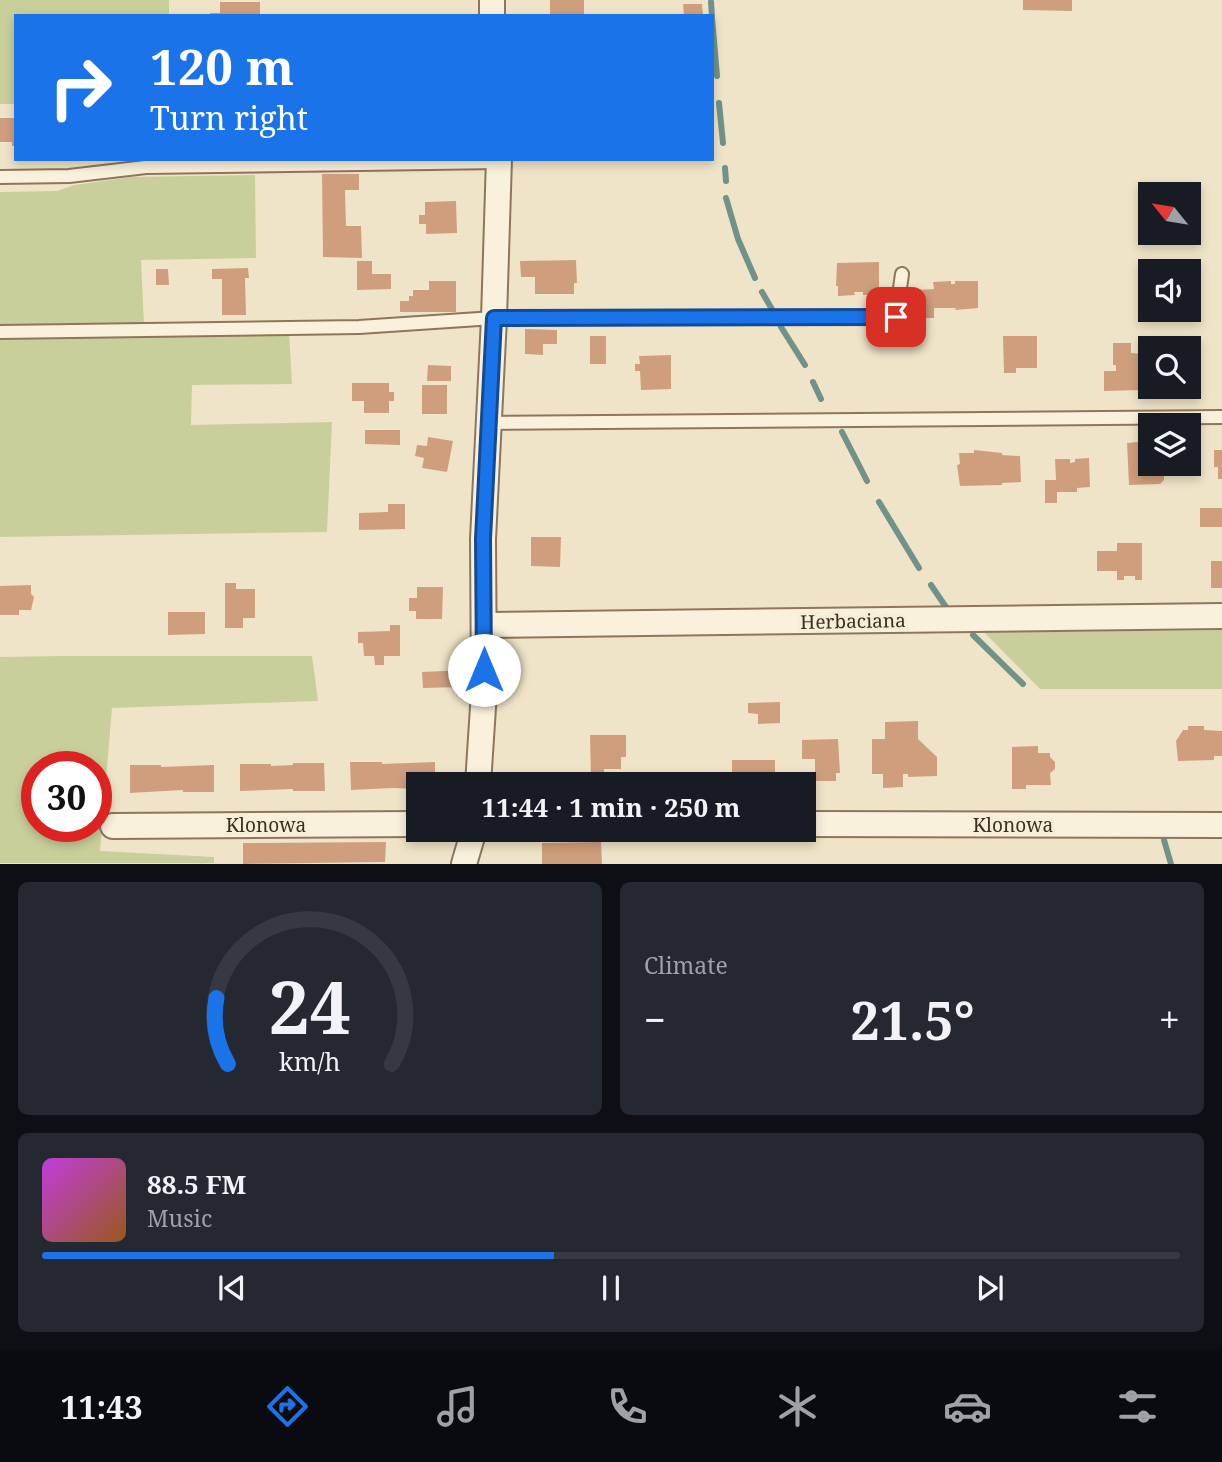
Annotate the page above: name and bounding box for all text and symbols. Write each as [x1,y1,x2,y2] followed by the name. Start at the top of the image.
[150,33,294,99] text: 120 m
[35,42,126,133] icon: right
[150,96,308,139] text: Turn right
[1138,182,1200,245] north arrow
[1138,182,1201,476] map controls
[1138,259,1201,322] button: sound
[866,287,926,347] pin
[877,298,915,336] icon: arrive
[1138,336,1201,399] button: search
[1138,413,1201,476] button: layers
[800,607,906,635] street label: Herbaciana
[447,633,521,707] position arrow
[21,751,112,842] speed limit sign: 30
[481,789,741,825] text: 11:44 · 1 min · 250 m
[226,812,306,838] street label: Klonowa
[973,812,1053,838] street label: Klonowa
[644,949,728,981] text: Climate
[269,957,351,1056] text: 24
[850,984,975,1055] text: 21.5°
[644,993,666,1045] text: −
[1159,993,1180,1045] text: +
[279,1044,341,1078] text: km/h
[147,1166,246,1202] text: 88.5 FM
[147,1202,212,1234] text: Music
[213,1269,251,1307] icon: previous
[592,1269,630,1307] icon: pause
[971,1269,1009,1307] icon: next
[263,1382,312,1431] icon: directions
[433,1382,482,1431] icon: music
[603,1382,652,1431] icon: phone
[773,1382,822,1431] icon: climate
[943,1382,992,1431] icon: car
[1113,1382,1162,1431] icon: filters
[60,1385,142,1428] text: 11:43

